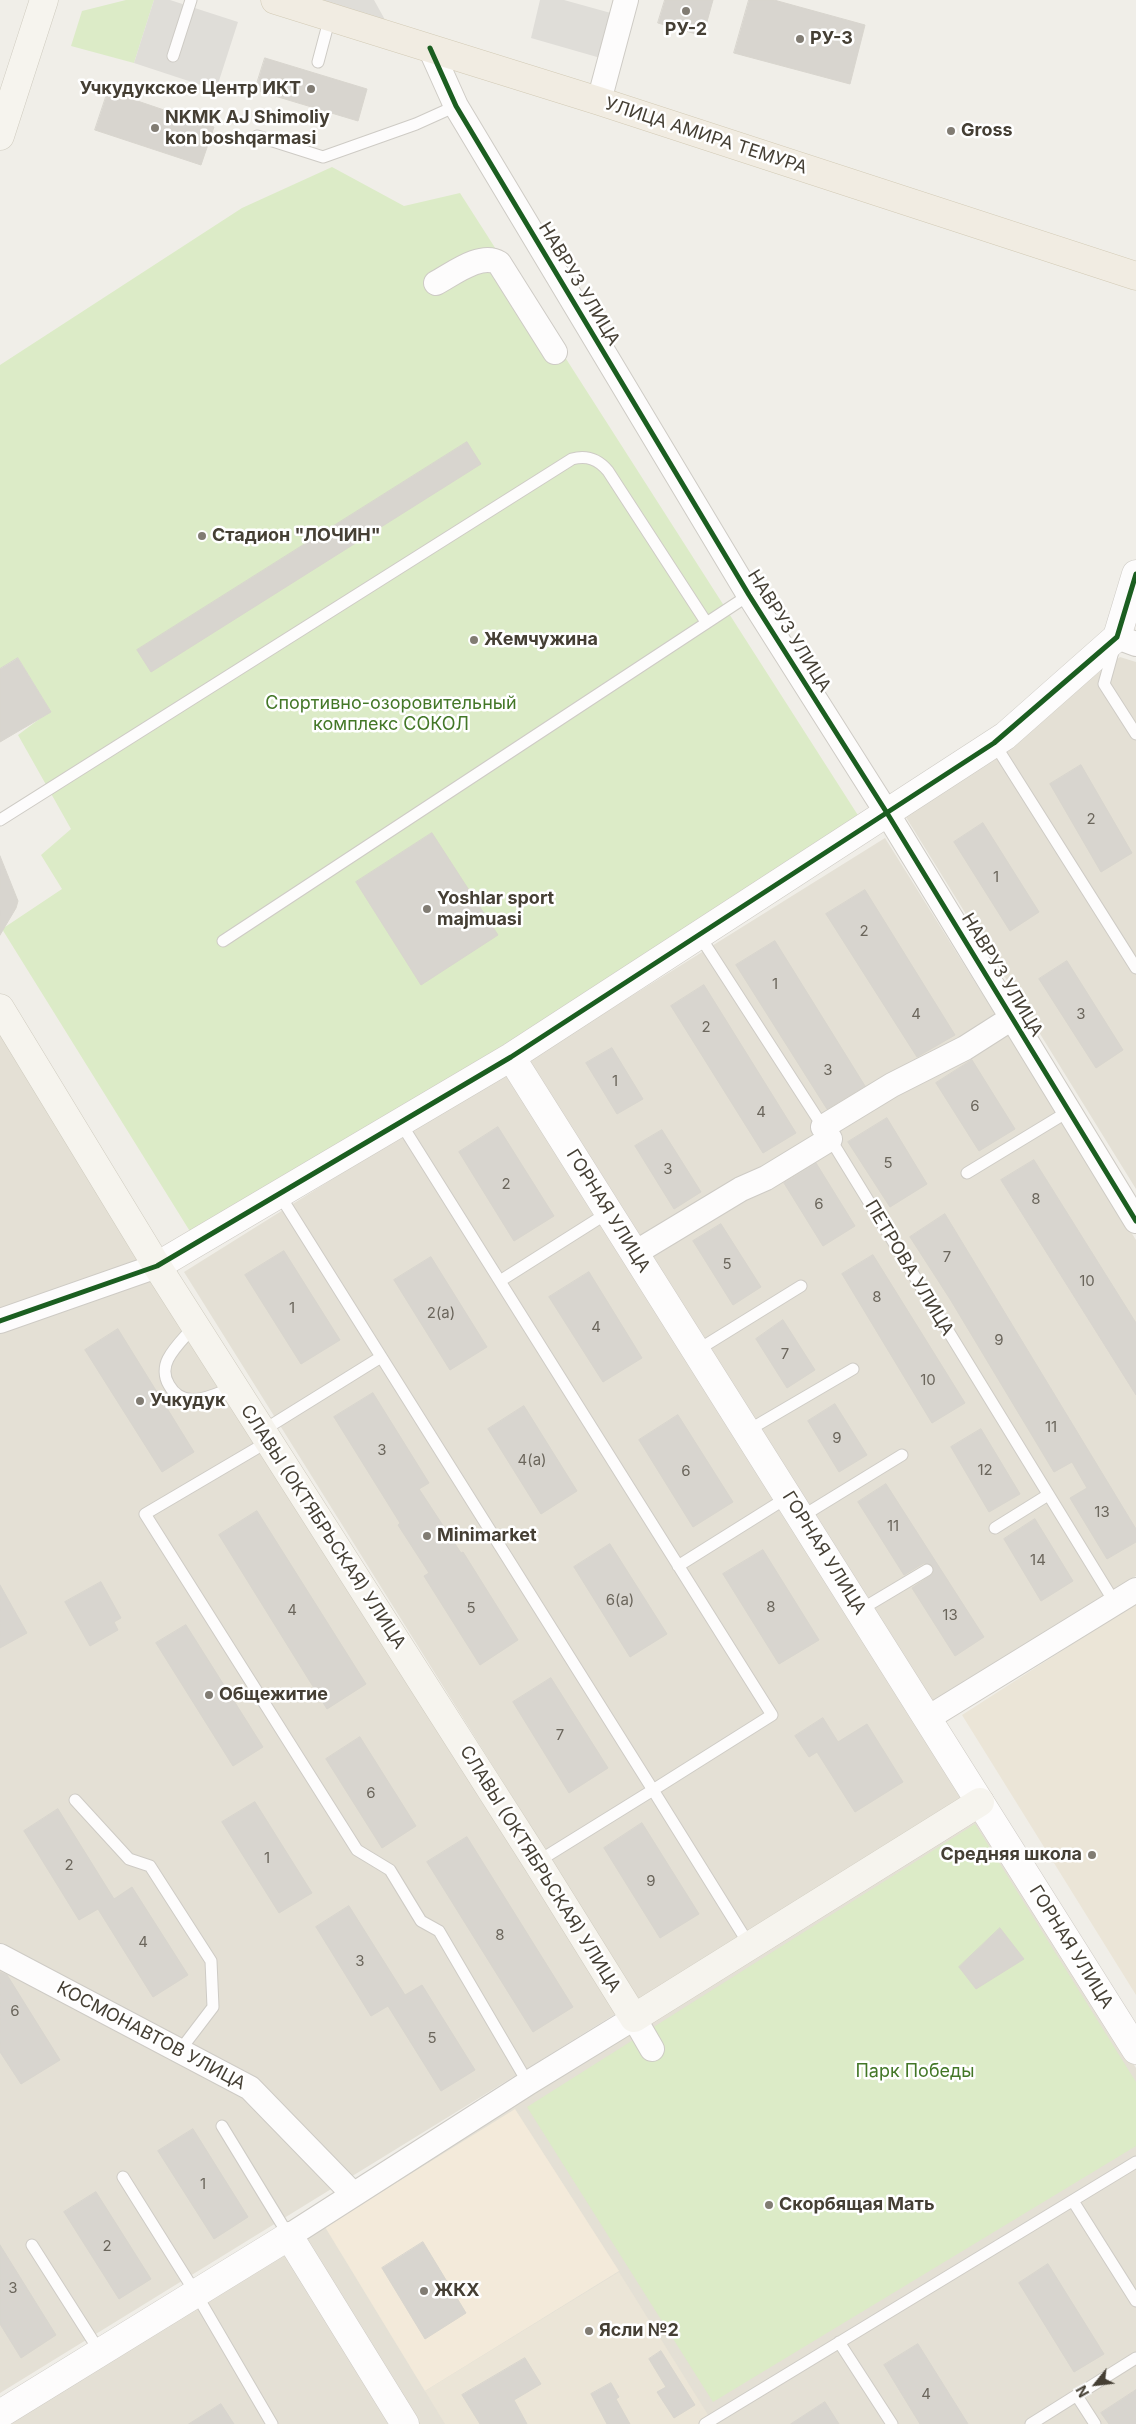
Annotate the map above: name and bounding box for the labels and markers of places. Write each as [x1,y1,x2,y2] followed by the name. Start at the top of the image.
[680,5,692,17] marker: РУ-2
[665,19,707,41] place label: РУ-2
[810,28,853,50] place label: РУ-3
[794,33,806,45] marker: РУ-3
[80,78,301,100] place label: Учкудукское Центр ИКТ
[305,83,317,95] marker: Учкудукское Центр ИКТ
[165,107,330,150] place label: NKMK AJ Shimoliy kon boshqarmasi
[961,120,1013,142] place label: Gross
[149,122,161,134] marker: NKMK AJ Shimoliy kon boshqarmasi
[945,125,957,137] marker: Gross
[212,525,381,547] place label: Стадион "ЛОЧИН"
[196,530,208,542] marker: Стадион "ЛОЧИН"
[484,629,598,651] place label: Жемчужина
[468,634,480,646] marker: Жемчужина
[437,888,554,931] place label: Yoshlar sport majmuasi
[421,903,433,915] marker: Yoshlar sport majmuasi
[150,1390,226,1412] place label: Учкудук
[134,1395,146,1407] marker: Учкудук
[437,1525,537,1547] place label: Minimarket
[421,1530,433,1542] marker: Minimarket
[219,1684,328,1706] place label: Общежитие
[203,1689,215,1701] marker: Общежитие
[940,1844,1082,1866] place label: Средняя школа
[1086,1849,1098,1861] marker: Средняя школа
[779,2194,935,2216] place label: Скорбящая Мать
[763,2199,775,2211] marker: Скорбящая Мать
[434,2280,479,2302] place label: ЖКХ
[418,2285,430,2297] marker: ЖКХ
[599,2320,679,2342] place label: Ясли №2
[583,2325,595,2337] marker: Ясли №2

